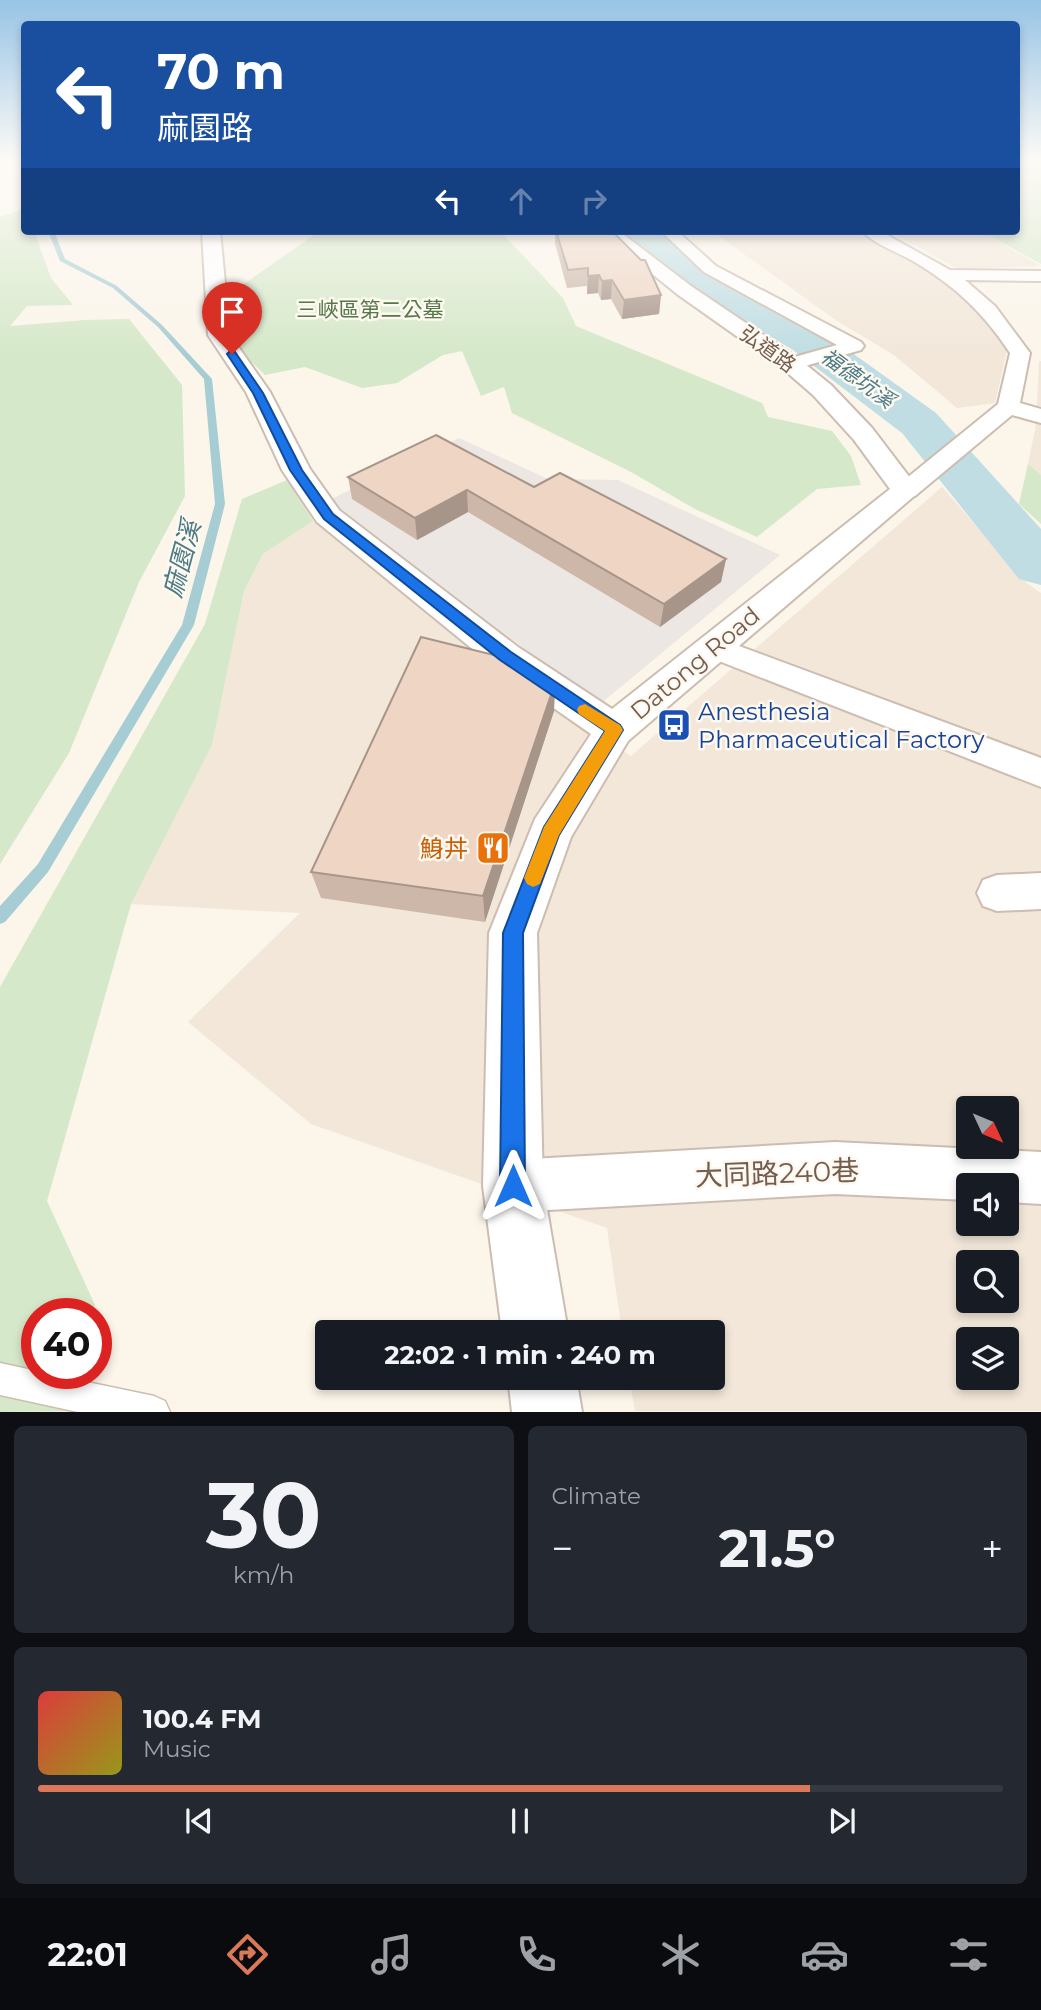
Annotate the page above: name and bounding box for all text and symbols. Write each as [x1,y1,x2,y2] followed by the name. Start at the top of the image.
[157,42,285,101] text: 70 m
[42,49,133,140] icon: left
[157,108,253,147] text: 麻園路
[429,182,467,220] icon: left
[502,182,540,220] icon: ahead
[575,182,613,220] icon: right
[202,282,262,354] pin
[213,293,251,331] icon: arrive
[297,297,444,322] park label: 三峽區第二公墓
[735,320,801,378] street label: 弘道路
[817,343,902,415] water label: 福德坑溪
[156,513,209,601] water label: 麻園溪
[624,600,766,726] street label: Datong Road
[698,697,985,754] place label: Anesthesia Pharmaceutical Factory
[655,706,693,744] bus stop icon: Anesthesia Pharmaceutical Factory
[474,829,512,867] restaurant icon: 鯓丼
[420,834,468,863] place label: 鯓丼
[956,1096,1018,1158] north arrow
[956,1096,1019,1390] map controls
[476,1149,550,1223] position arrow
[694,1153,860,1193] street label: 大同路240巷
[956,1173,1019,1236] button: sound
[956,1250,1019,1313] button: search
[21,1298,112,1389] speed limit sign: 40
[956,1327,1019,1390] button: layers
[384,1339,656,1371] text: 22:02 · 1 min · 240 m
[206,1460,322,1571] text: 30
[552,1482,641,1510] text: Climate
[719,1517,836,1580] text: 21.5°
[552,1525,573,1572] text: −
[981,1525,1003,1572] text: +
[233,1561,294,1589] text: km/h
[143,1703,262,1735] text: 100.4 FM
[143,1735,211,1763] text: Music
[180,1802,218,1840] icon: previous
[501,1802,539,1840] icon: pause
[823,1802,861,1840] icon: next
[223,1930,272,1979] icon: directions
[367,1930,416,1979] icon: music
[512,1930,561,1979] icon: phone
[656,1930,705,1979] icon: climate
[800,1930,849,1979] icon: car
[944,1930,993,1979] icon: filters
[48,1935,128,1974] text: 22:01

